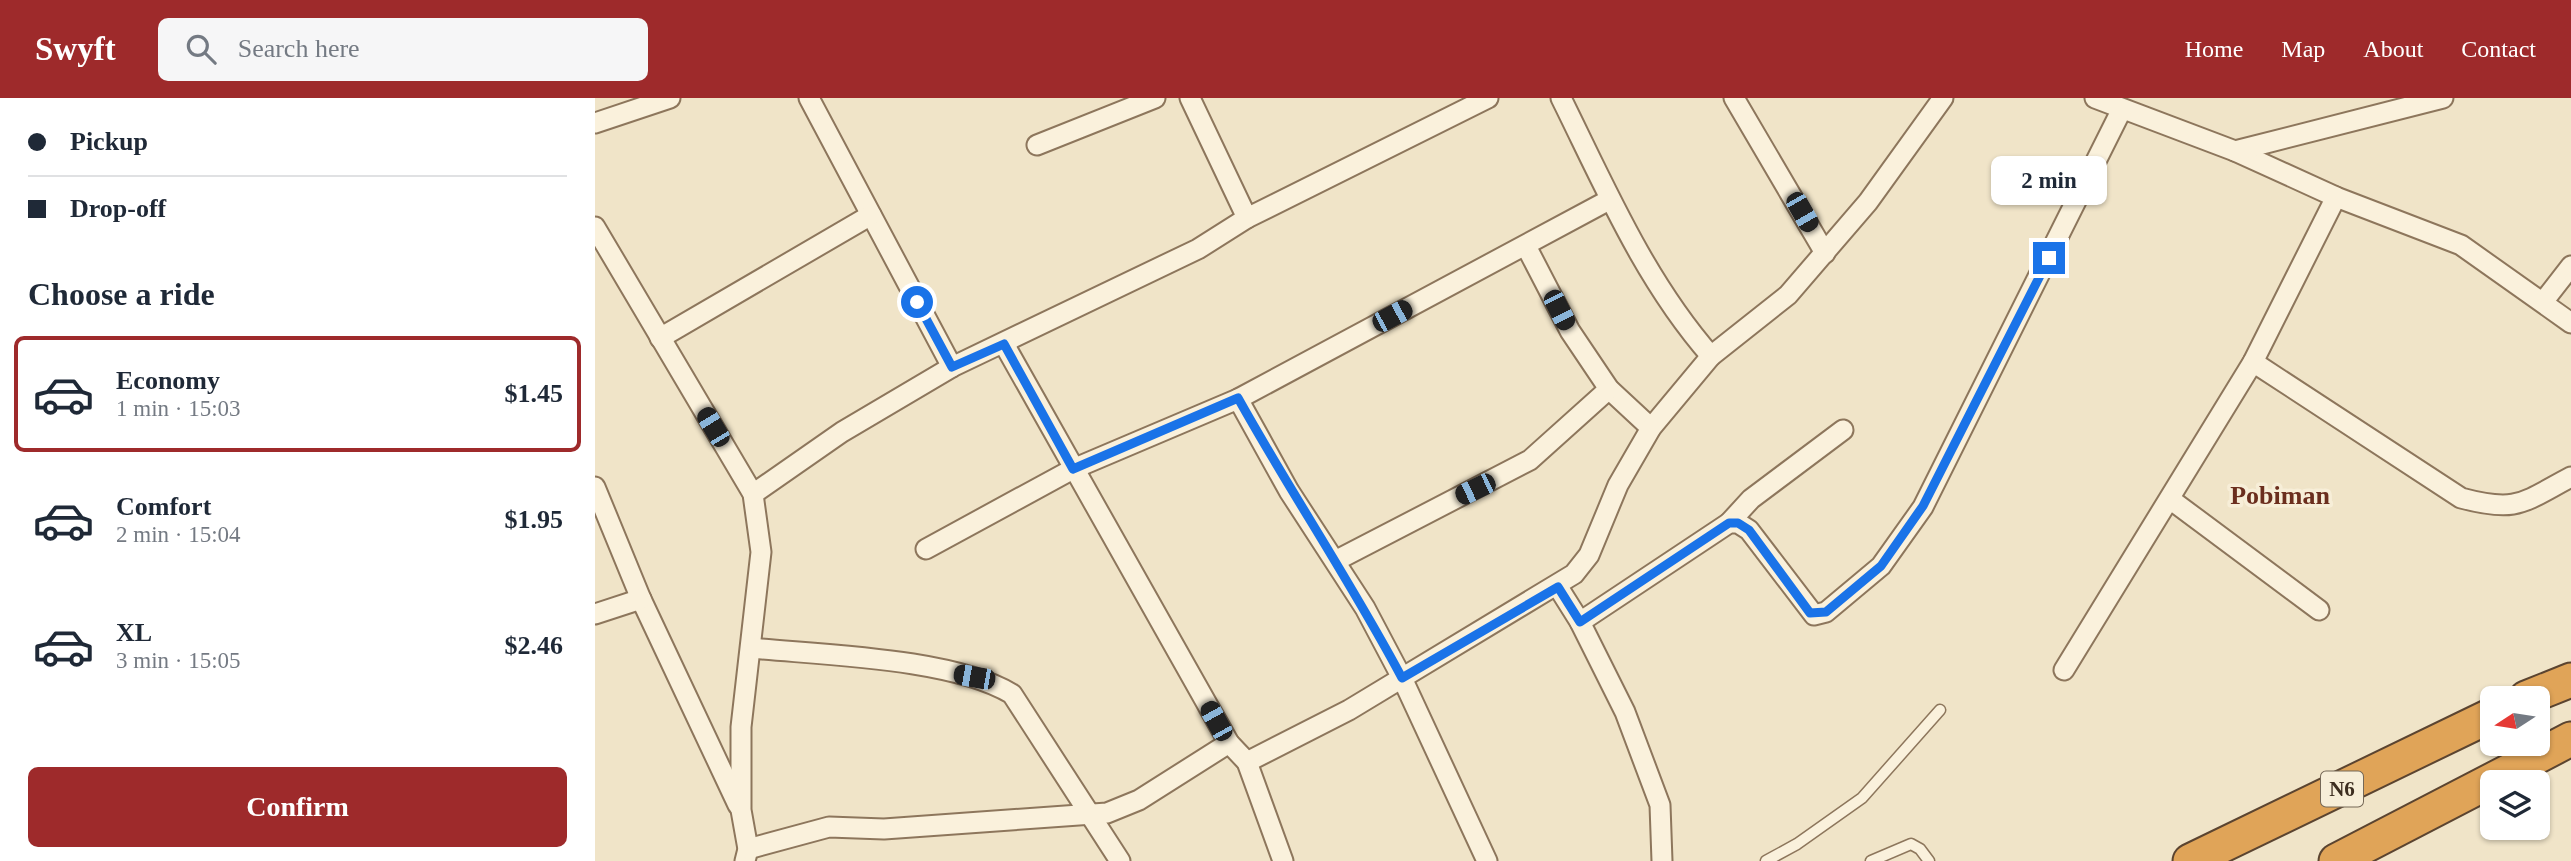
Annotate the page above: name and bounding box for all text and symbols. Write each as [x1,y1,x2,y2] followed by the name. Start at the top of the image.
[158,18,648,81] search box
[182,30,220,68] icon: search
[35,31,116,67] text: Swyft
[238,34,360,63] text: Search here
[2185,36,2243,62] text: Home
[2281,36,2325,62] text: Map
[2363,36,2423,62] text: About
[2461,36,2536,62] text: Contact
[70,127,148,156] text: Pickup
[1991,156,2107,206] callout: 2 min
[2021,168,2077,193] text: 2 min
[1783,189,1822,235] car
[70,194,166,223] text: Drop-off
[2033,242,2065,274] route end
[28,276,215,312] text: Choose a ride
[901,286,933,318] route start
[1541,287,1578,333] car
[1369,297,1416,335] car
[32,363,95,426] icon: car
[116,366,220,395] text: Economy
[505,379,563,408] text: $1.45
[116,396,241,421] text: 1 min · 15:03
[694,404,733,450] car
[1452,470,1499,508] car
[2230,481,2330,510] district label: Pobiman
[32,489,95,552] icon: car
[116,492,211,521] text: Comfort
[505,505,563,534] text: $1.95
[116,522,241,547] text: 2 min · 15:04
[32,615,95,678] icon: car
[116,618,152,647] text: XL
[505,631,563,660] text: $2.46
[116,648,241,673] text: 3 min · 15:05
[952,663,997,691] car
[2480,686,2550,756] north arrow
[2480,686,2550,840] map controls
[1197,698,1236,744] car
[28,767,567,847] button: Confirm
[2480,770,2550,840] button: layers
[2321,772,2363,806] road number: N6

